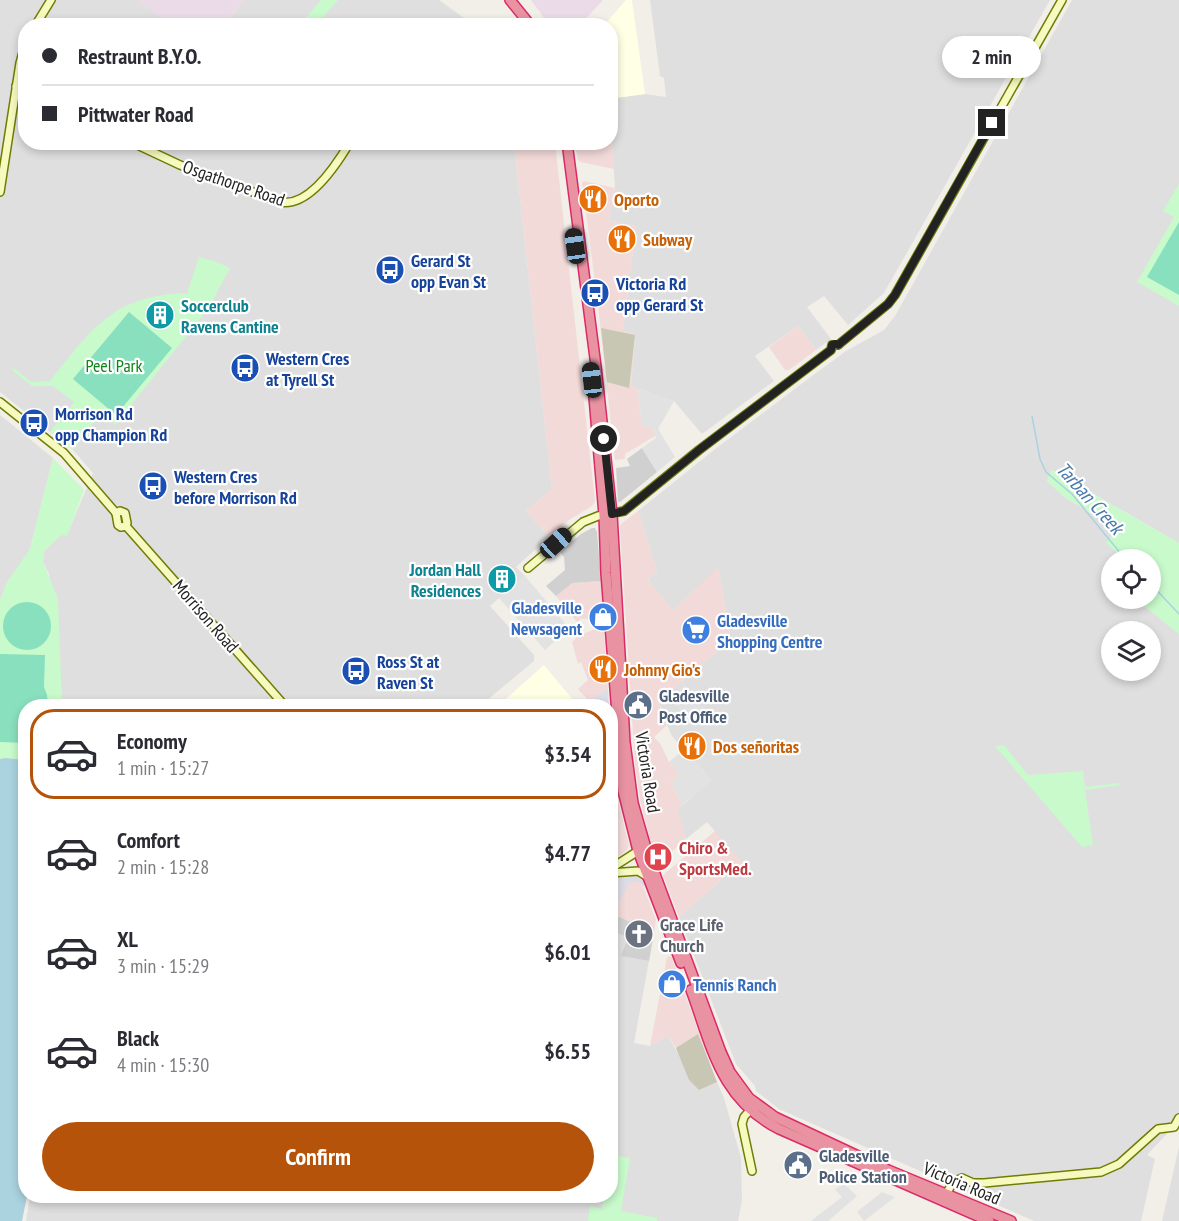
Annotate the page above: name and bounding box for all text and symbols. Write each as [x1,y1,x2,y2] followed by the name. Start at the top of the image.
[942,36,1042,78] callout: 2 min
[78,42,202,70] text: Restraunt B.Y.O.
[971,44,1012,70] text: 2 min
[78,100,194,128] text: Pittwater Road
[978,109,1005,136] route end
[180,155,288,211] street label: Osgathorpe Road
[577,183,609,215] restaurant icon: Oporto
[614,188,659,211] place label: Oporto
[606,223,638,255] restaurant icon: Subway
[564,227,586,265] car
[643,228,693,251] place label: Subway
[411,249,487,293] place label: Gerard St opp Evan St
[374,254,406,286] bus stop icon: Gerard St opp Evan St
[615,272,704,316] place label: Victoria Rd opp Gerard St
[579,277,611,309] bus stop icon: Victoria Rd opp Gerard St
[181,294,279,338] place label: Soccerclub Ravens Cantine
[144,299,176,331] building icon: Soccerclub Ravens Cantine
[265,347,349,391] place label: Western Cres at Tyrell St
[229,352,261,384] bus stop icon: Western Cres at Tyrell St
[85,354,143,377] park label: Peel Park
[581,361,603,399] car
[55,402,167,446] place label: Morrison Rd opp Champion Rd
[18,407,50,439] bus stop icon: Morrison Rd opp Champion Rd
[590,425,617,452] route start
[1051,456,1131,541] water label: Tarban Creek
[173,465,297,509] place label: Western Cres before Morrison Rd
[137,470,169,502] bus stop icon: Western Cres before Morrison Rd
[537,524,575,562] car
[1101,549,1161,681] map controls
[1101,549,1161,609] button: locate
[409,558,482,602] place label: Jordan Hall Residences
[486,563,518,595] building icon: Jordan Hall Residences
[168,575,244,657] street label: Morrison Road
[511,596,583,640] place label: Gladesville Newsagent
[587,601,619,633] shop icon: Gladesville Newsagent
[717,609,823,653] place label: Gladesville Shopping Centre
[680,614,712,646] supermarket icon: Gladesville Shopping Centre
[1101,621,1161,681] button: layers
[377,650,440,694] place label: Ross St at Raven St
[587,653,619,685] restaurant icon: Johnny Gio's
[340,655,372,687] bus stop icon: Ross St at Raven St
[623,658,701,681] place label: Johnny Gio's
[659,684,730,728] place label: Gladesville Post Office
[622,689,654,721] public building icon: Gladesville Post Office
[45,727,99,781] icon: car
[117,727,187,755] text: Economy
[630,729,666,814] street label: Victoria Road
[676,730,708,762] restaurant icon: Dos señoritas
[713,735,799,758] place label: Dos señoritas
[544,740,591,768] text: $3.54
[117,755,209,781] text: 1 min · 15:27
[45,826,99,880] icon: car
[117,826,180,854] text: Comfort
[679,836,752,880] place label: Chiro & SportsMed.
[544,839,591,867] text: $4.77
[642,841,674,873] hospital icon: Chiro & SportsMed.
[117,854,209,880] text: 2 min · 15:28
[660,913,724,957] place label: Grace Life Church
[623,918,655,950] church icon: Grace Life Church
[45,925,99,979] icon: car
[117,925,138,953] text: XL
[544,938,591,966] text: $6.01
[117,953,209,979] text: 3 min · 15:29
[656,968,688,1000] shop icon: Tennis Ranch
[693,973,777,996] place label: Tennis Ranch
[45,1024,99,1078] icon: car
[117,1024,159,1052] text: Black
[544,1037,591,1065] text: $6.55
[117,1052,209,1078] text: 4 min · 15:30
[42,1122,594,1191] button: Confirm
[819,1144,907,1188] place label: Gladesville Police Station
[782,1149,814,1181] public building icon: Gladesville Police Station
[919,1156,1004,1210] street label: Victoria Road

